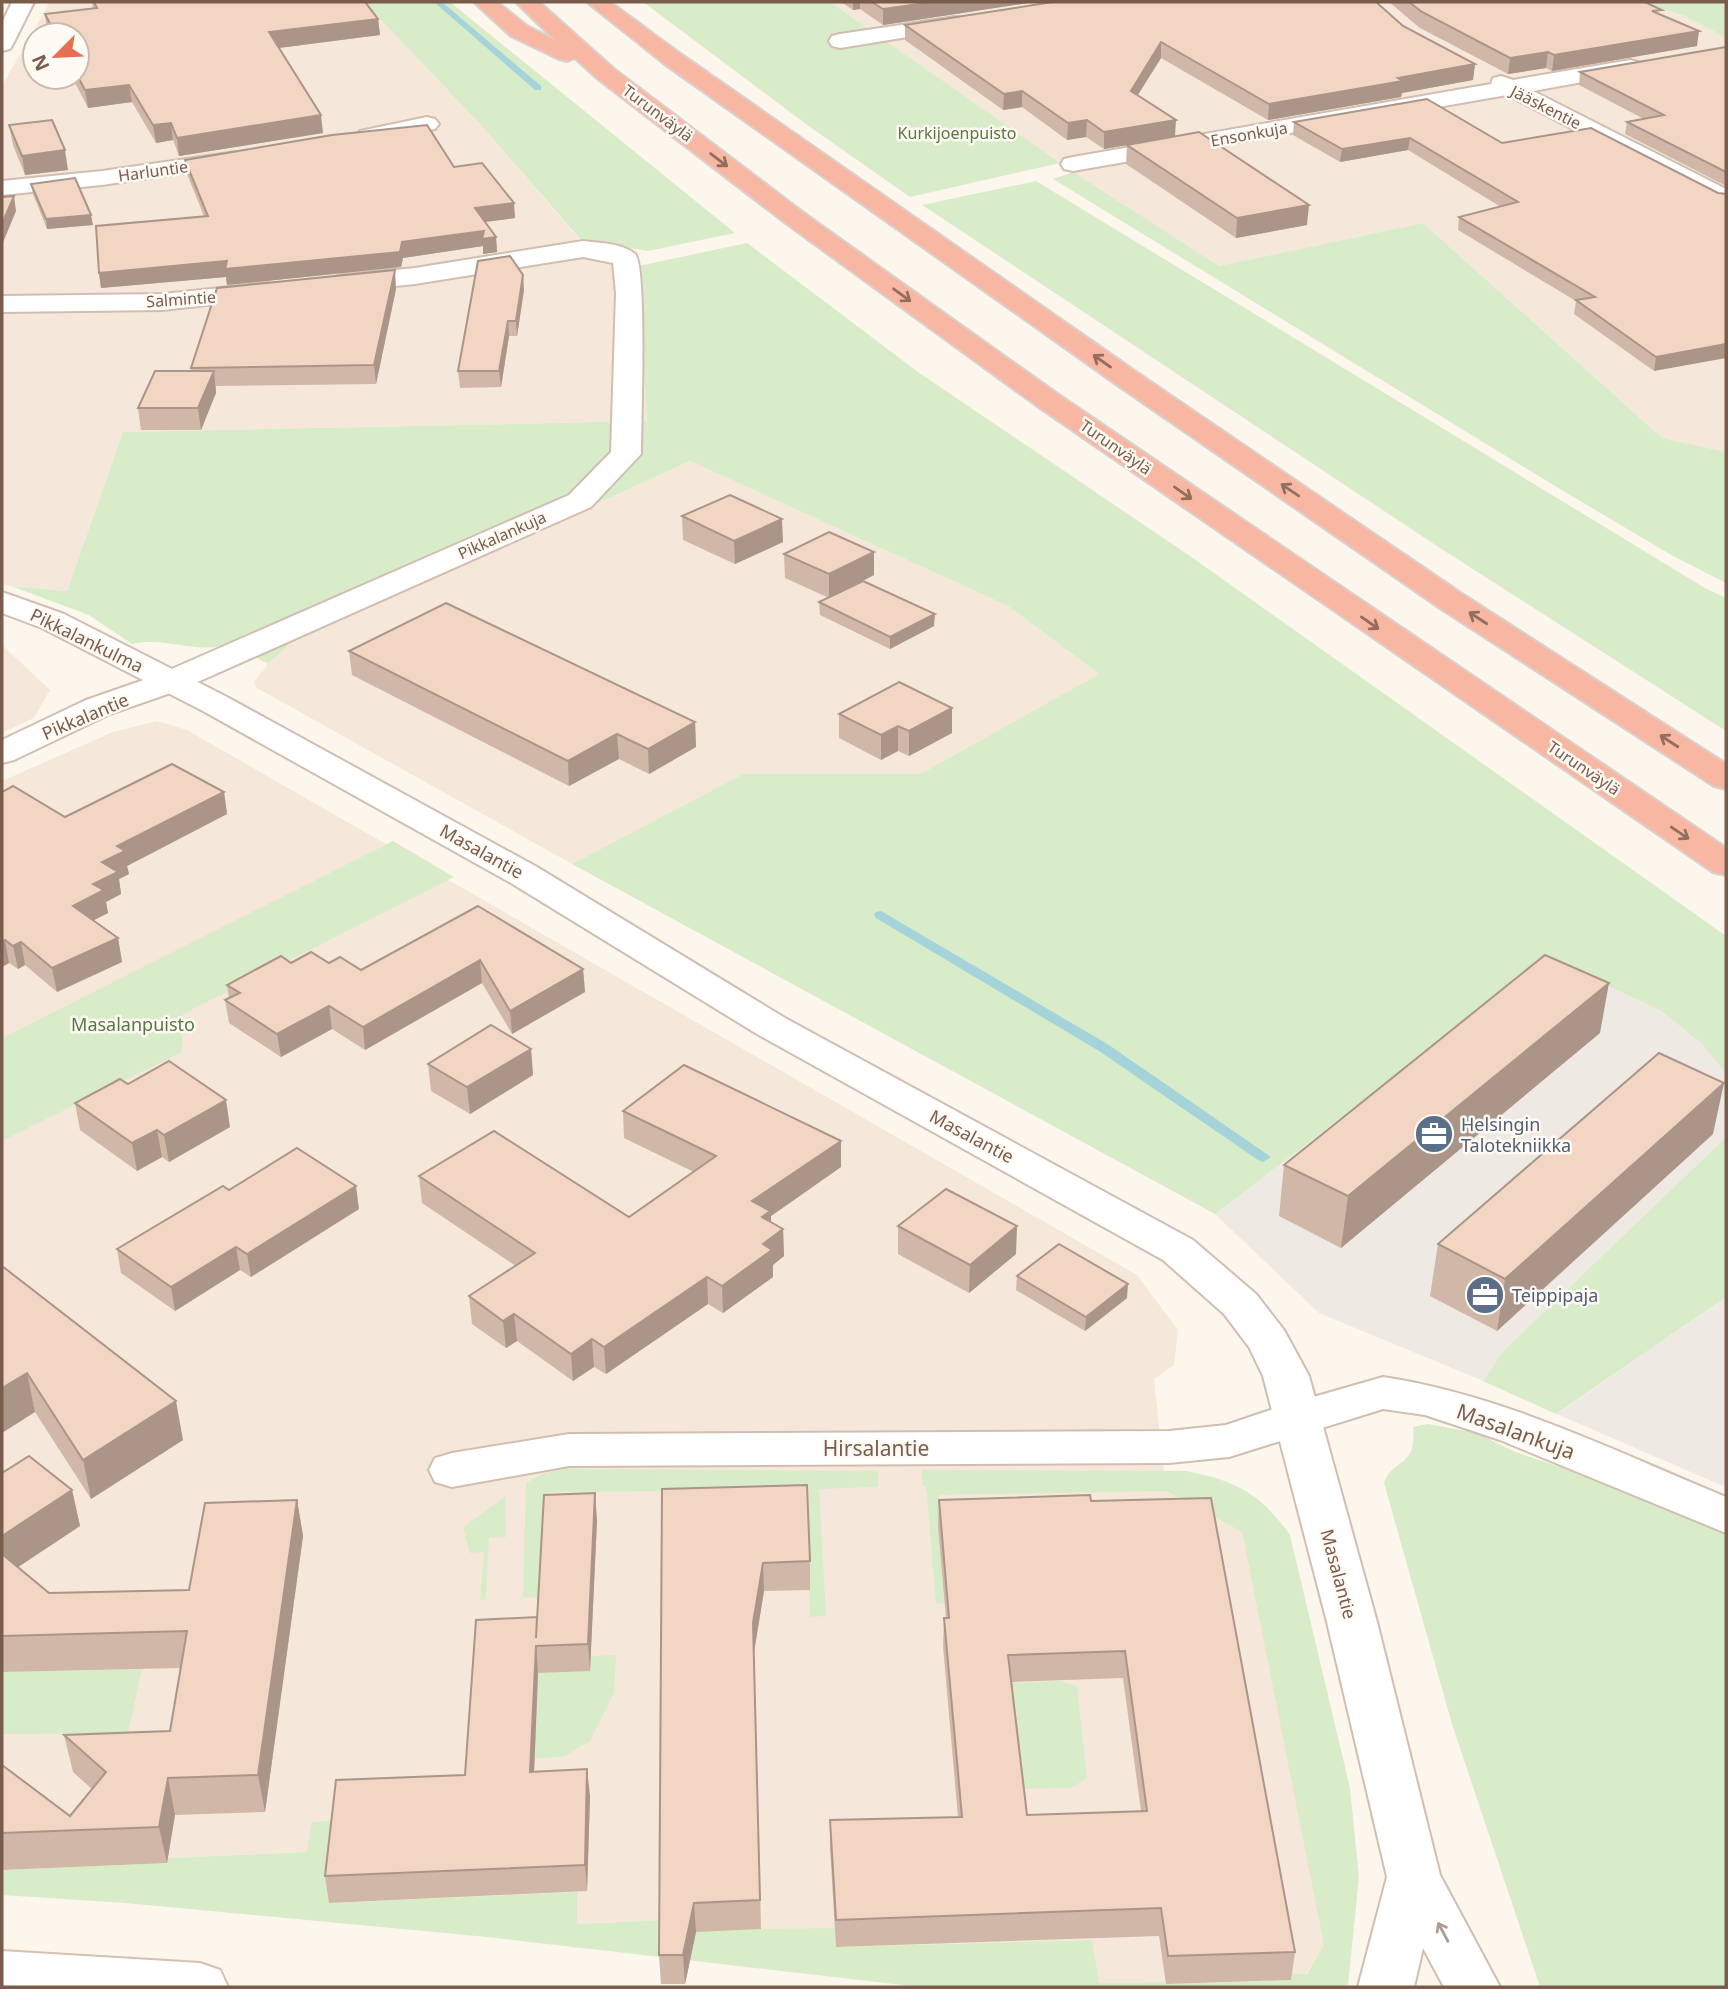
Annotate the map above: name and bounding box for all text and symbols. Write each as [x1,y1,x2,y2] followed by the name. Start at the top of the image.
[21,21,91,91] north arrow
[25,51,55,75] text: N
[618,79,698,147] street label: Turunväylä
[1505,79,1585,134] street label: Jääskentie
[1209,116,1289,152] street label: Ensonkuja
[898,122,1016,144] park label: Kurkijoenpuisto
[709,153,728,168] one-way arrow
[117,155,189,187] street label: Harluntie
[145,286,217,312] street label: Salmintie
[892,288,911,302] one-way arrow
[1093,354,1112,368] one-way arrow
[1076,414,1156,480] street label: Turunväylä
[1281,483,1300,497] one-way arrow
[1173,486,1192,500] one-way arrow
[454,506,550,564] street label: Pikkalankuja
[26,602,148,678] street label: Pikkalankulma
[1469,611,1488,625] one-way arrow
[1360,616,1379,630] one-way arrow
[38,687,132,745] street label: Pikkalantie
[1660,734,1679,749] one-way arrow
[1544,736,1624,800] street label: Turunväylä
[436,818,528,884] street label: Masalantie
[1670,826,1689,840] one-way arrow
[71,1012,195,1036] park label: Masalanpuisto
[926,1104,1018,1168] street label: Masalantie
[1461,1112,1571,1157] place label: Helsingin Talotekniikka
[1413,1113,1455,1155] office icon: Helsingin Talotekniikka
[1464,1274,1506,1316] office icon: Teippipaja
[1512,1283,1598,1307] place label: Teippipaja
[1453,1397,1579,1465] street label: Masalankuja
[823,1434,929,1462] street label: Hirsalantie
[1315,1526,1363,1622] street label: Masalantie
[1436,1922,1449,1943] one-way arrow

